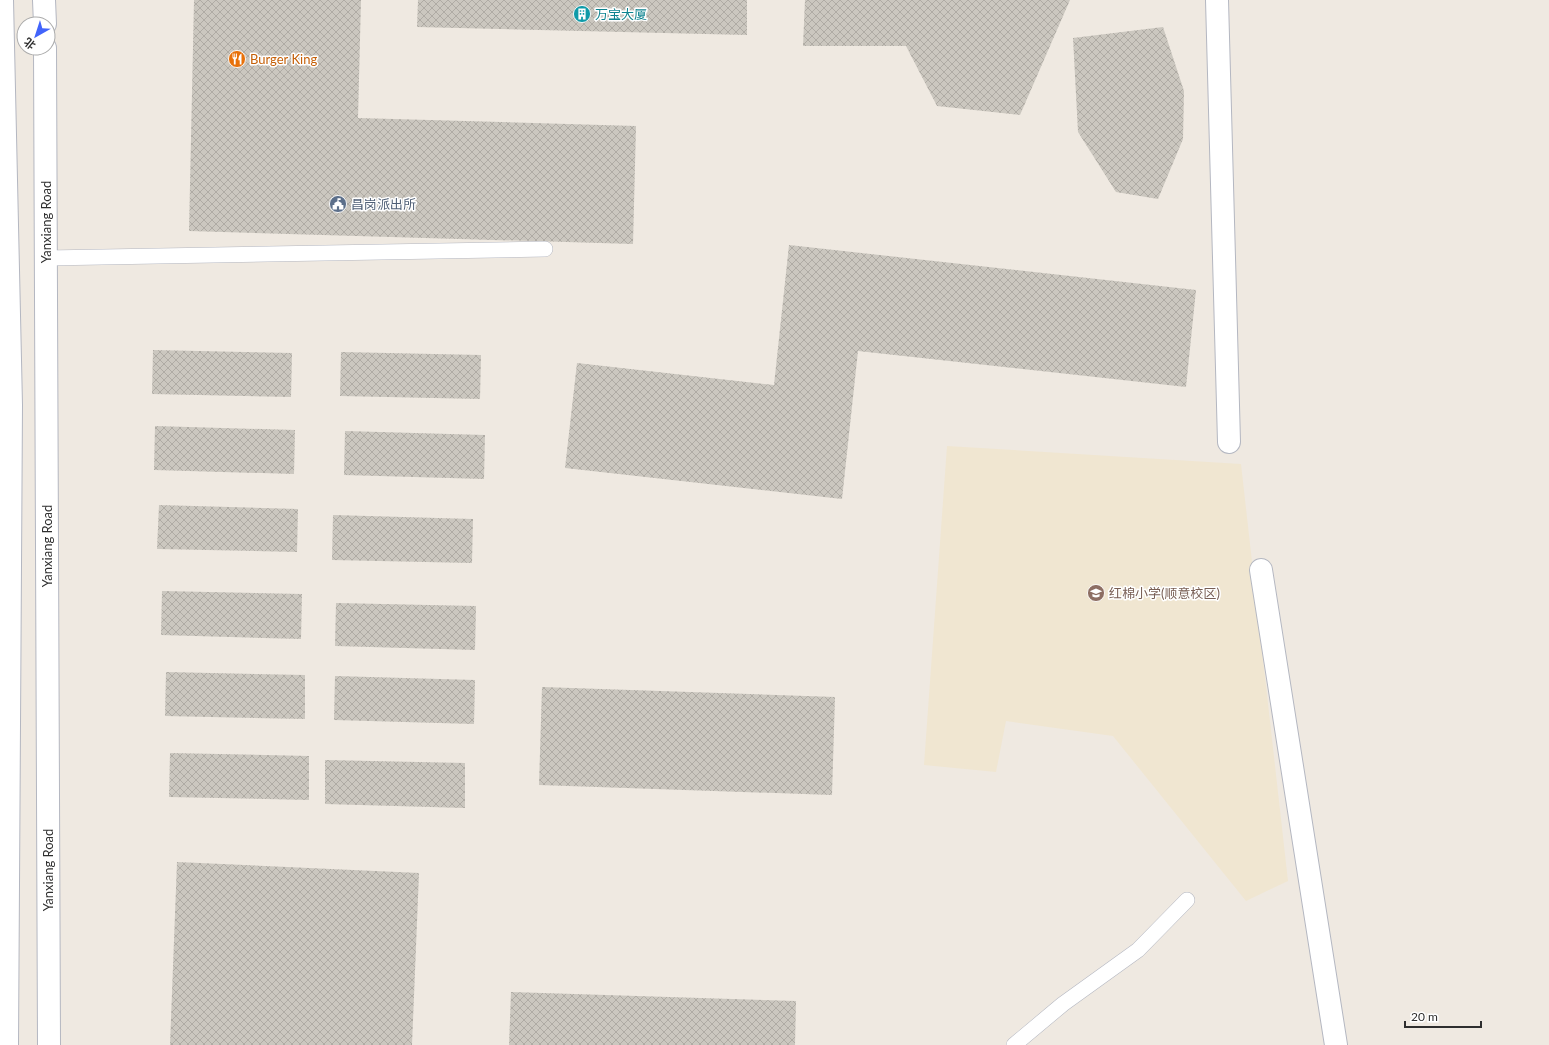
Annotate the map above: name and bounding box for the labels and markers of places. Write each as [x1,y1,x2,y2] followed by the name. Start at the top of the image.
[572,4,592,24] building icon: 万宝大厦
[595,6,647,22] place label: 万宝大厦
[227,49,247,69] restaurant icon: Burger King
[250,51,317,67] place label: Burger King
[328,194,348,214] public building icon: 昌岗派出所
[351,196,416,212] place label: 昌岗派出所
[1086,583,1106,603] school or university icon: 红棉小学(顺意校区)
[1109,585,1220,601] place label: 红棉小学(顺意校区)

